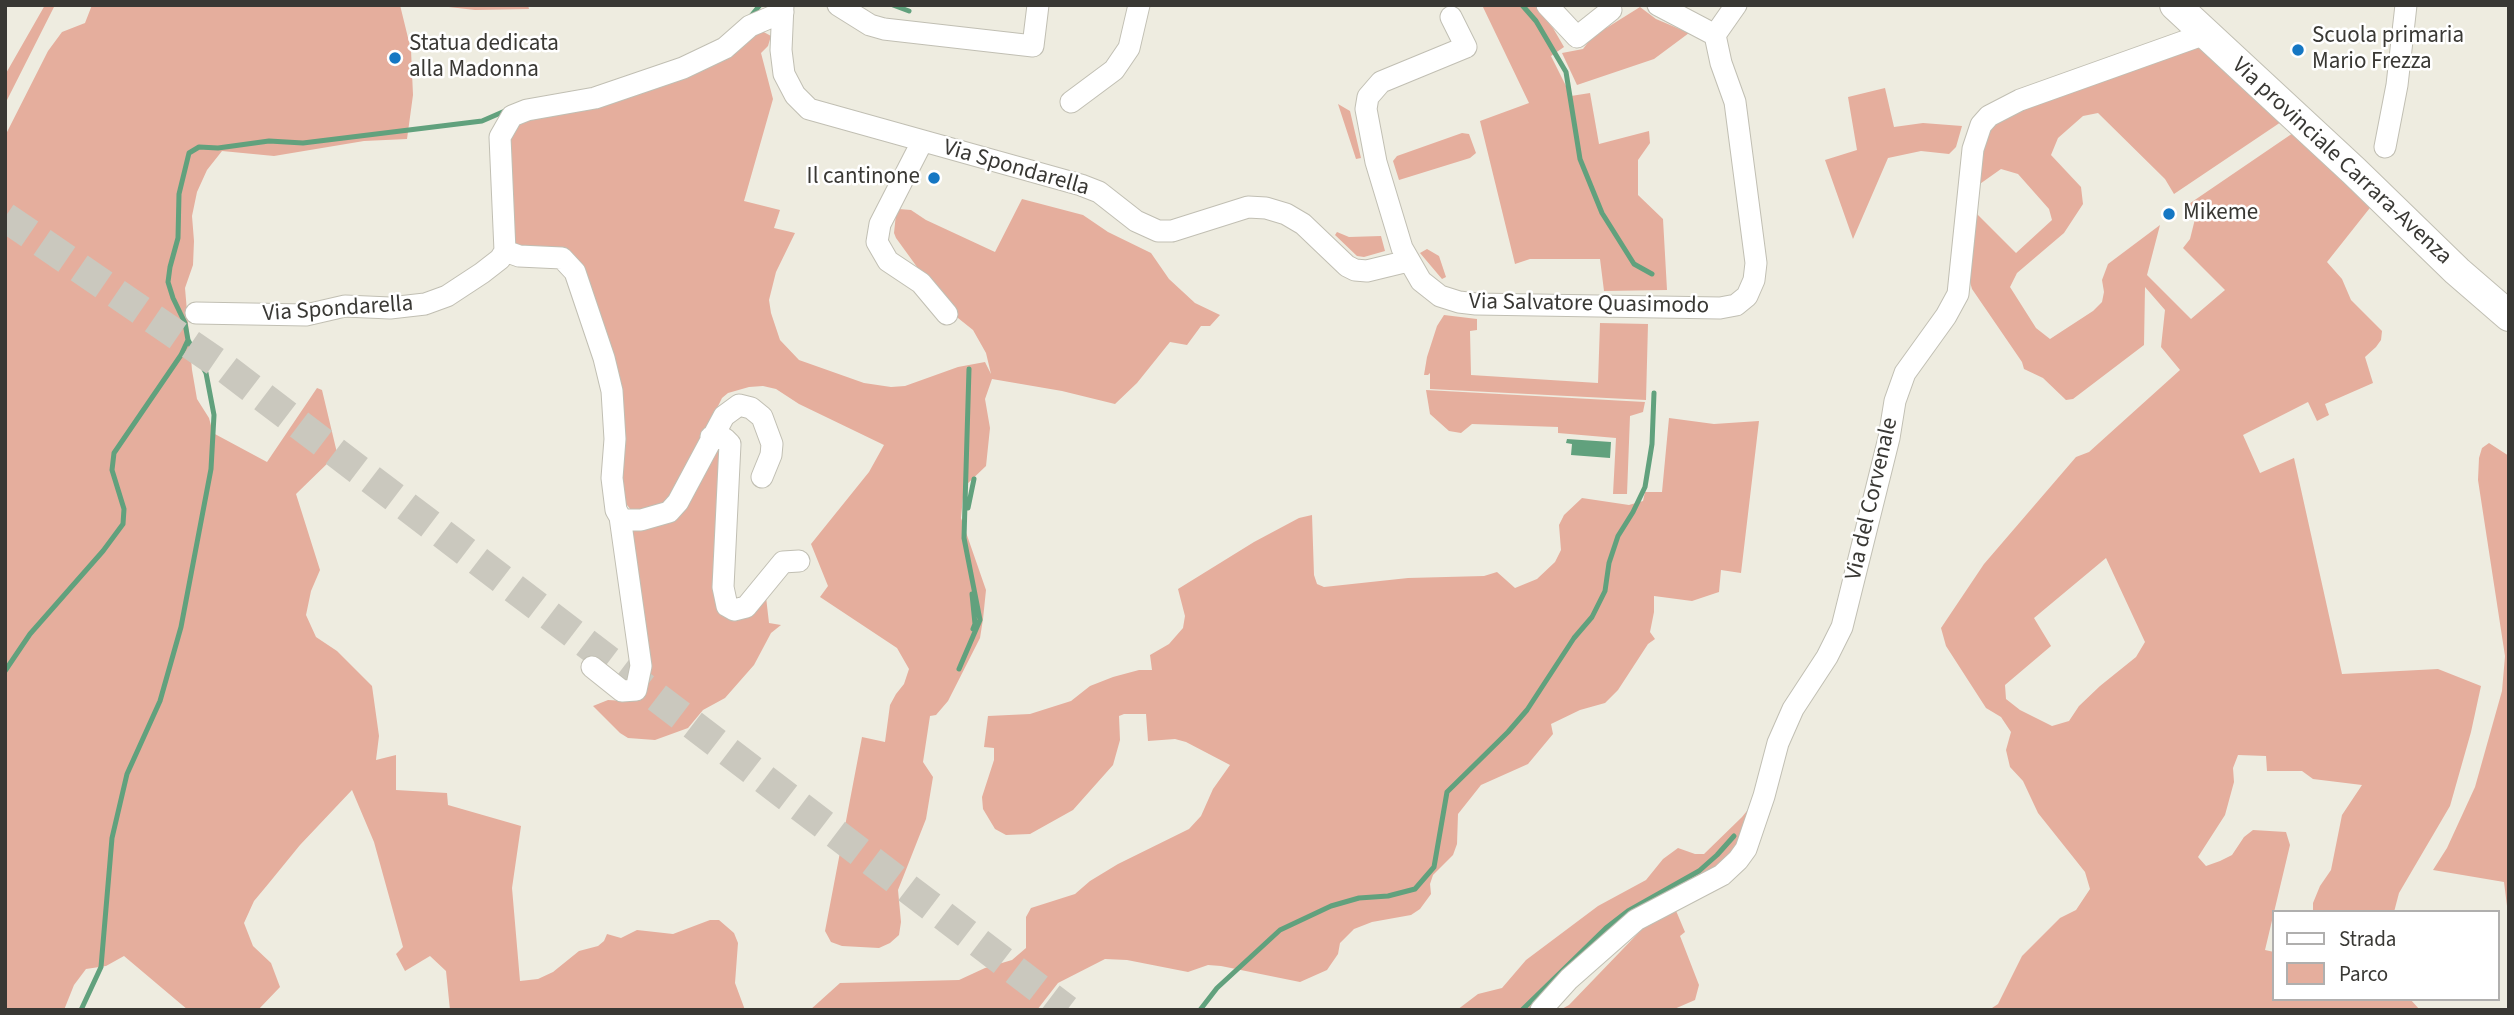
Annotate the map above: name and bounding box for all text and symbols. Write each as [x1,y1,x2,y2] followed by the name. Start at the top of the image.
[2312,23,2464,77] place label: Scuola primaria Mario Frezza
[409,31,559,85] place label: Statua dedicata alla Madonna
[2290,42,2306,58] marker: Scuola primaria Mario Frezza
[387,50,403,66] marker: Statua dedicata alla Madonna
[2225,53,2457,271] street label: Via provinciale Carrara-Avenza
[940,135,1092,203] street label: Via Spondarella
[807,164,920,192] place label: Il cantinone
[926,170,942,186] marker: Il cantinone
[2183,200,2258,228] place label: Mikeme
[2161,206,2177,222] marker: Mikeme
[1469,289,1709,321] street label: Via Salvatore Quasimodo
[262,291,414,329] street label: Via Spondarella
[1841,415,1905,583] street label: Via del Corvenale
[2272,910,2500,1001] legend
[2339,924,2396,954] text: Strada
[2339,959,2388,989] text: Parco

